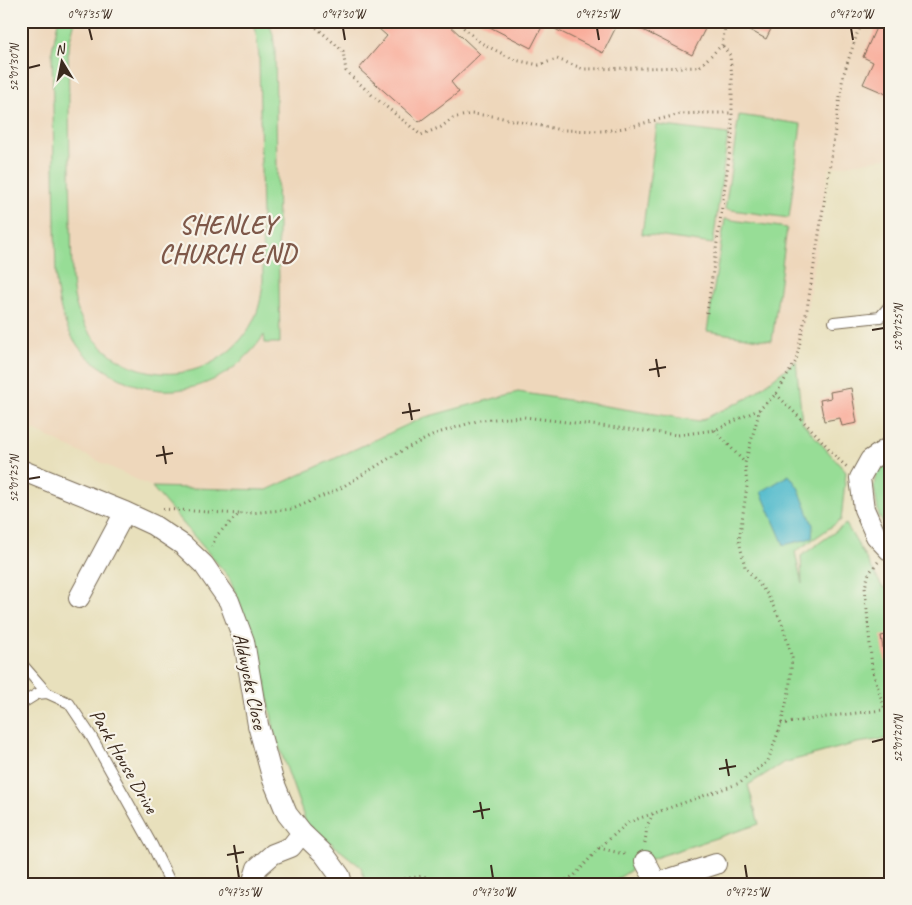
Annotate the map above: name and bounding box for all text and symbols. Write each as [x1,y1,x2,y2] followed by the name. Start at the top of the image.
[67,6,113,22] text: 0°47'35"W
[321,6,367,22] text: 0°47'30"W
[575,6,621,22] text: 0°47'25"W
[829,6,875,22] text: 0°47'20"W
[38,38,88,88] north arrow
[54,40,68,59] text: N
[6,43,22,92] text: 52°01'30"N
[159,209,299,270] district label: SHENLEY CHURCH END
[890,303,906,352] text: 52°01'25"N
[6,454,22,503] text: 52°01'25"N
[228,631,273,733] street label: Aldwycks Close
[84,704,165,819] street label: Park House Drive
[890,714,906,763] text: 52°01'20"N
[217,884,263,900] text: 0°47'35"W
[471,884,517,900] text: 0°47'30"W
[725,884,771,900] text: 0°47'25"W

